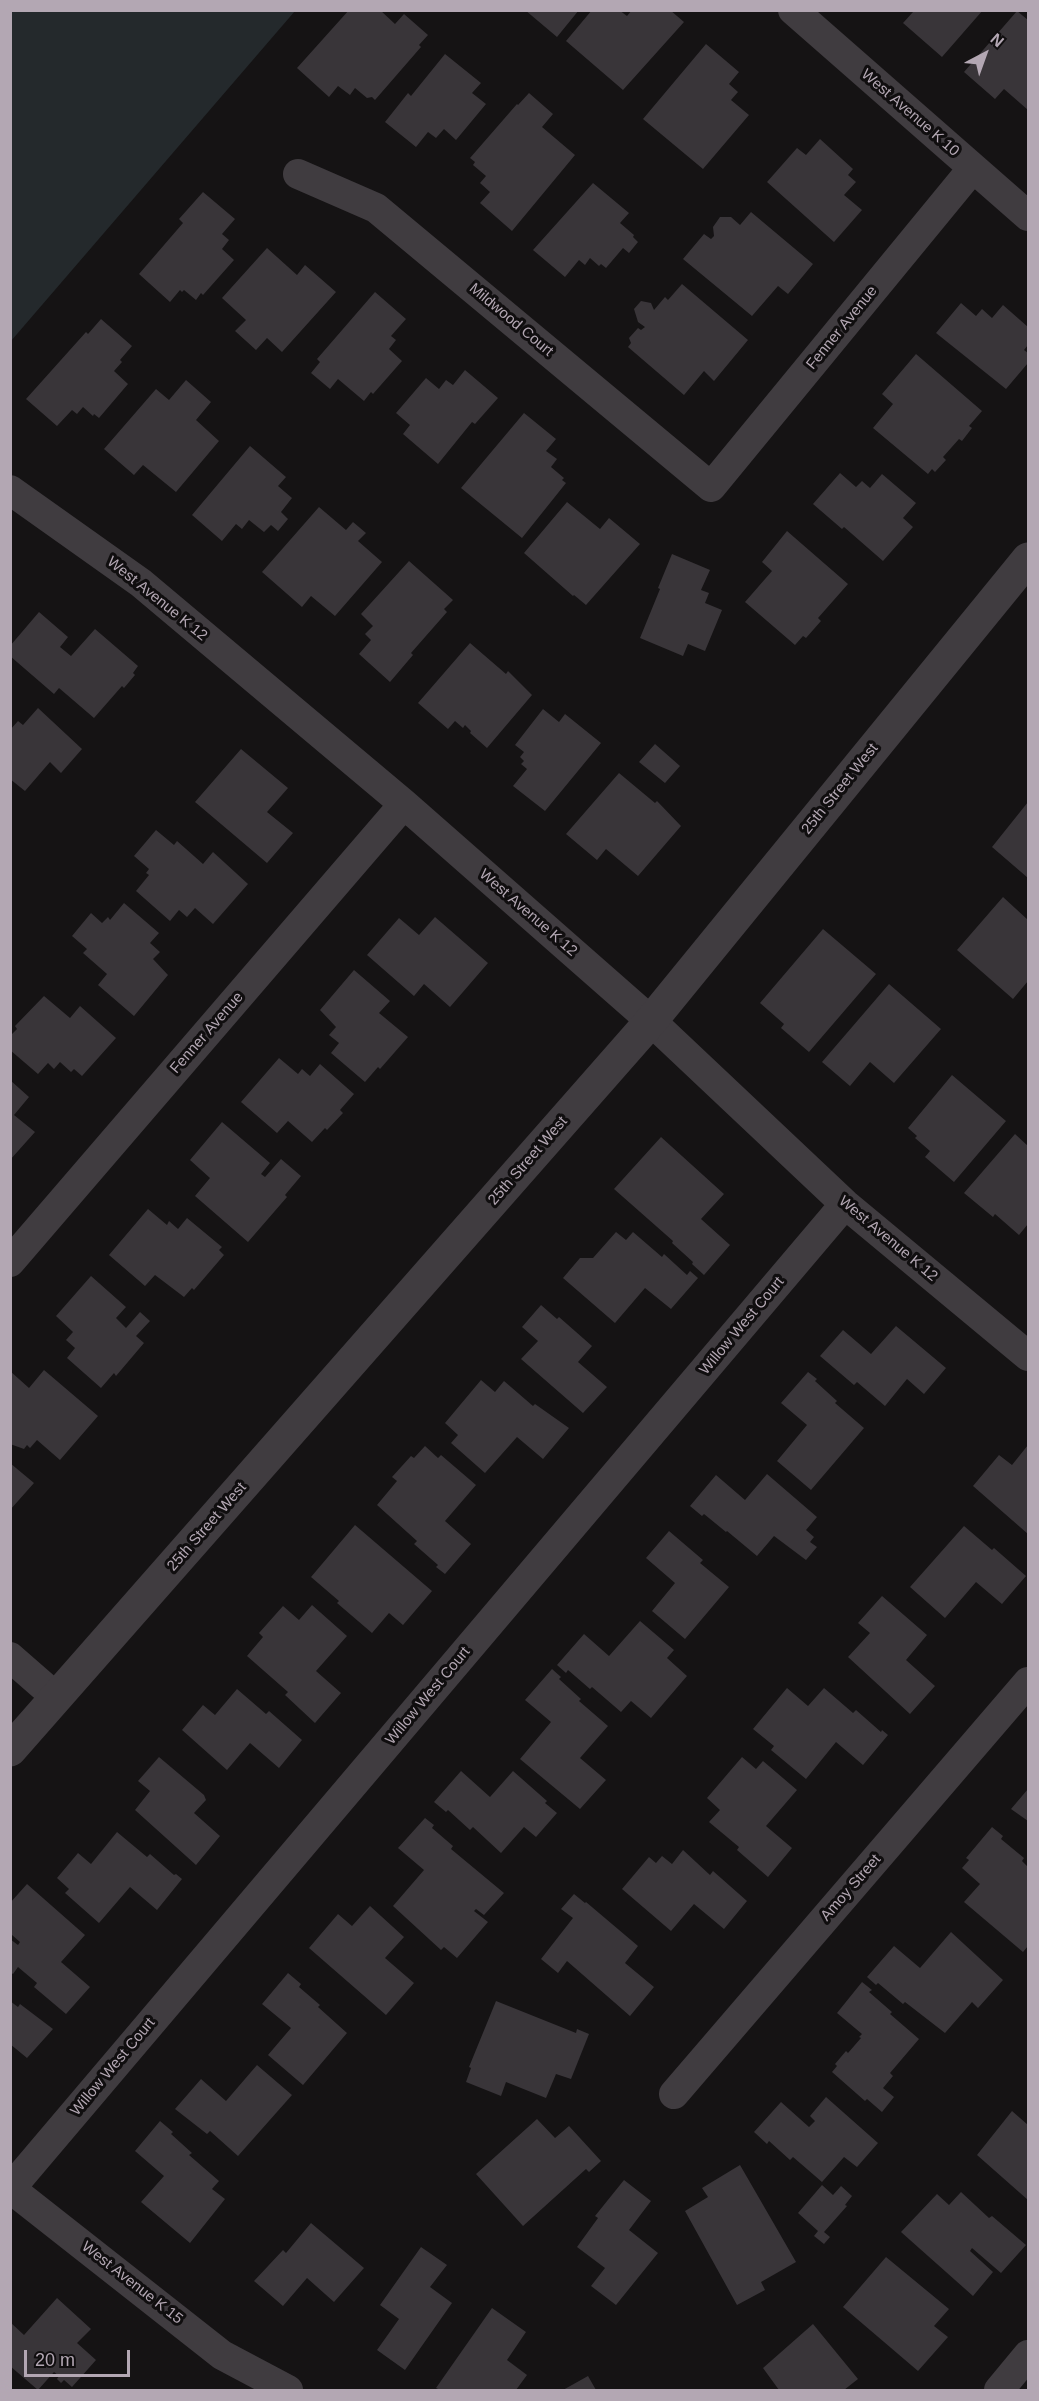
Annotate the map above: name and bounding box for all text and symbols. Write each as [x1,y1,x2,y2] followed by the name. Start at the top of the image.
[955,24,1015,84] north arrow
[987,30,1007,50] text: N
[857,66,963,160] street label: West Avenue K 10
[465,280,557,360] street label: Mildwood Court
[803,283,881,373] street label: Fenner Avenue
[103,553,211,645] street label: West Avenue K 12
[798,740,882,838] street label: 25th Street West
[475,866,581,960] street label: West Avenue K 12
[167,988,247,1078] street label: Fenner Avenue
[485,1113,571,1209] street label: 25th Street West
[835,1192,941,1286] street label: West Avenue K 12
[696,1273,788,1379] street label: Willow West Court
[164,1479,250,1575] street label: 25th Street West
[382,1643,474,1749] street label: Willow West Court
[817,1851,885,1925] street label: Amoy Street
[67,2014,159,2120] street label: Willow West Court
[78,2238,186,2328] street label: West Avenue K 15
[27,2338,134,2376] scale bar
[35,2350,75,2370] text: 20 m

